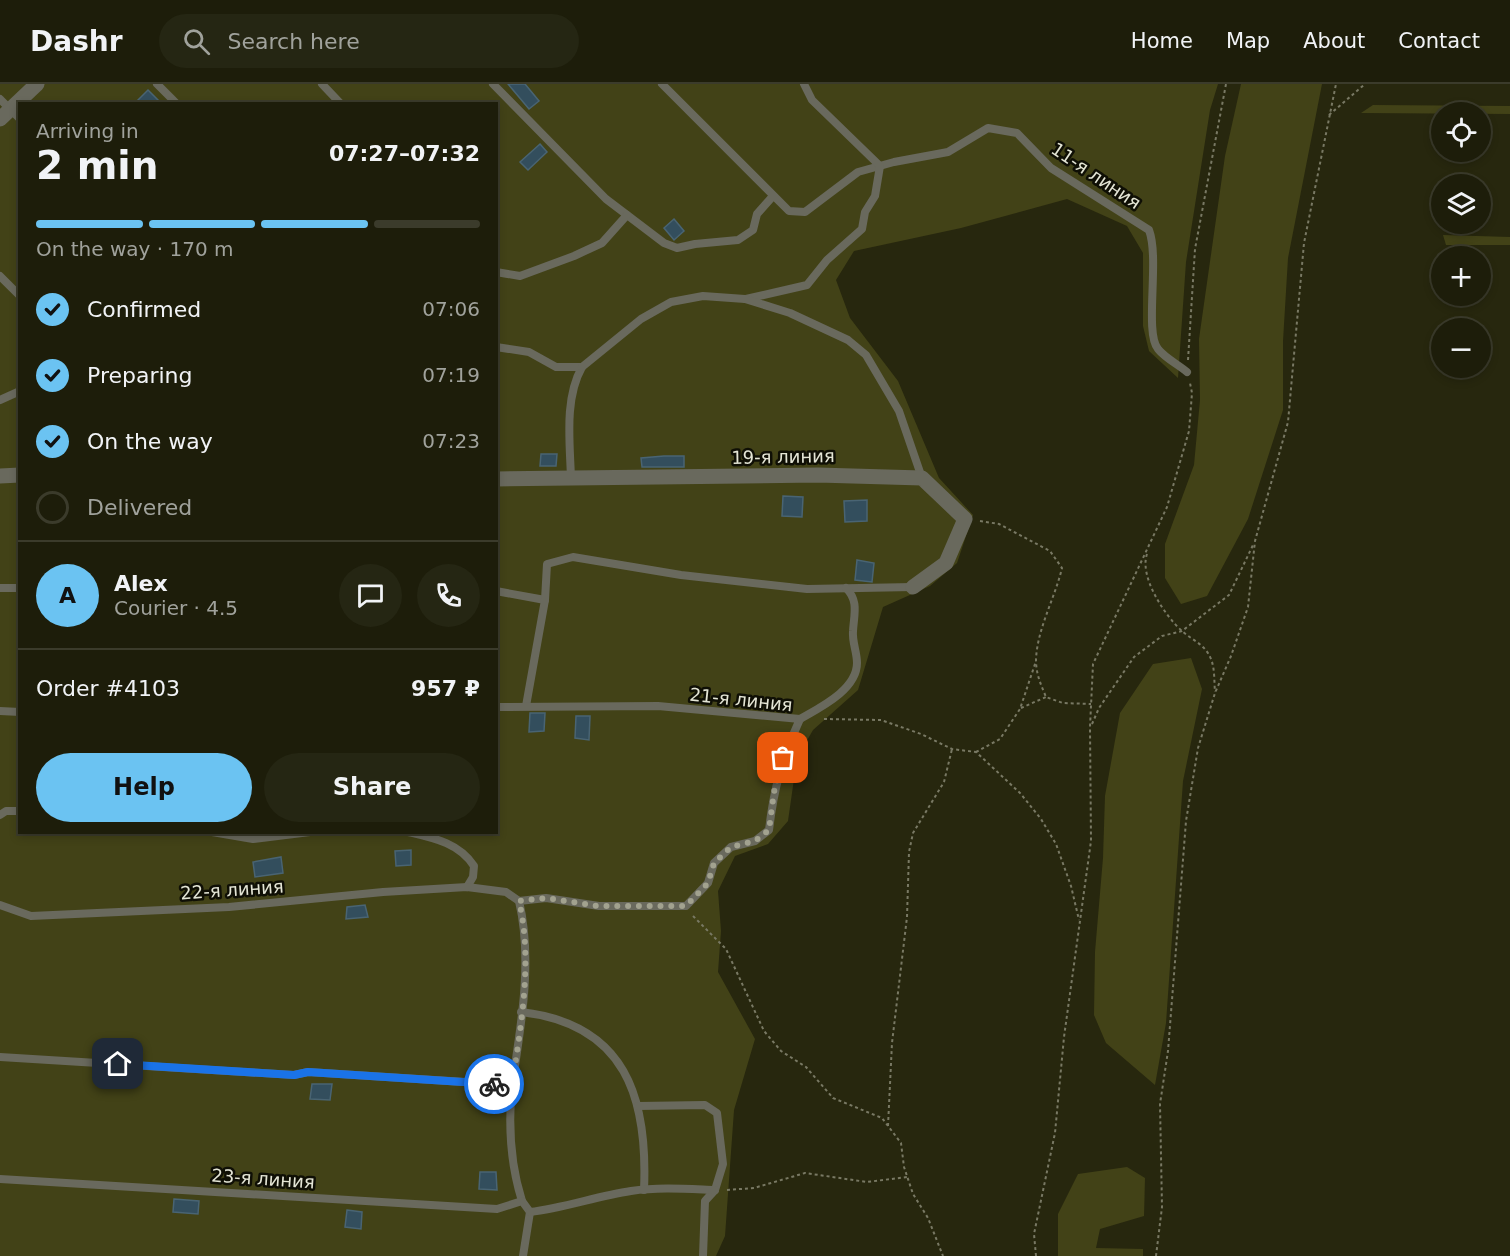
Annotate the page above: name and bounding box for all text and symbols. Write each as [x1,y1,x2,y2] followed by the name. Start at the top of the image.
[159,14,579,68] search box
[30,25,123,58] text: Dashr
[180,25,213,58] icon: search
[228,29,360,54] text: Search here
[1131,29,1193,53] text: Home
[1226,29,1270,53] text: Map
[1303,29,1365,53] text: About
[1398,29,1480,53] text: Contact
[1431,102,1491,378] map controls
[1431,102,1491,162] button: locate
[36,119,139,143] text: Arriving in
[1048,138,1145,213] street label: 11-я линия
[329,141,480,166] text: 07:27–07:32
[36,143,158,188] text: 2 min
[1431,174,1491,234] button: layers
[36,237,234,261] text: On the way · 170 m
[1431,246,1491,306] button: +
[36,293,69,326] icon: check
[87,297,201,322] text: Confirmed
[422,297,480,321] text: 07:06
[1431,318,1491,378] button: −
[36,359,69,392] icon: check
[87,363,193,388] text: Preparing
[422,363,480,387] text: 07:19
[36,425,69,458] icon: check
[87,429,213,454] text: On the way
[422,429,480,453] text: 07:23
[731,445,835,468] street label: 19-я линия
[87,495,192,520] text: Delivered
[339,564,402,627] button: chat
[417,564,480,627] button: phone
[114,571,168,596] text: Alex
[59,583,76,608] text: A
[114,596,238,620] text: Courier · 4.5
[36,676,180,701] text: Order #4103
[411,676,480,701] text: 957 ₽
[689,684,794,715] street label: 21-я линия
[757,732,808,783] pin
[766,741,799,774] icon: bag
[36,753,252,822] button: Help
[264,753,480,822] button: Share
[180,875,284,904] street label: 22-я линия
[92,1038,143,1089] pin
[101,1047,134,1080] icon: home
[464,1054,524,1114] courier
[478,1068,511,1101] icon: bike
[211,1164,315,1193] street label: 23-я линия

